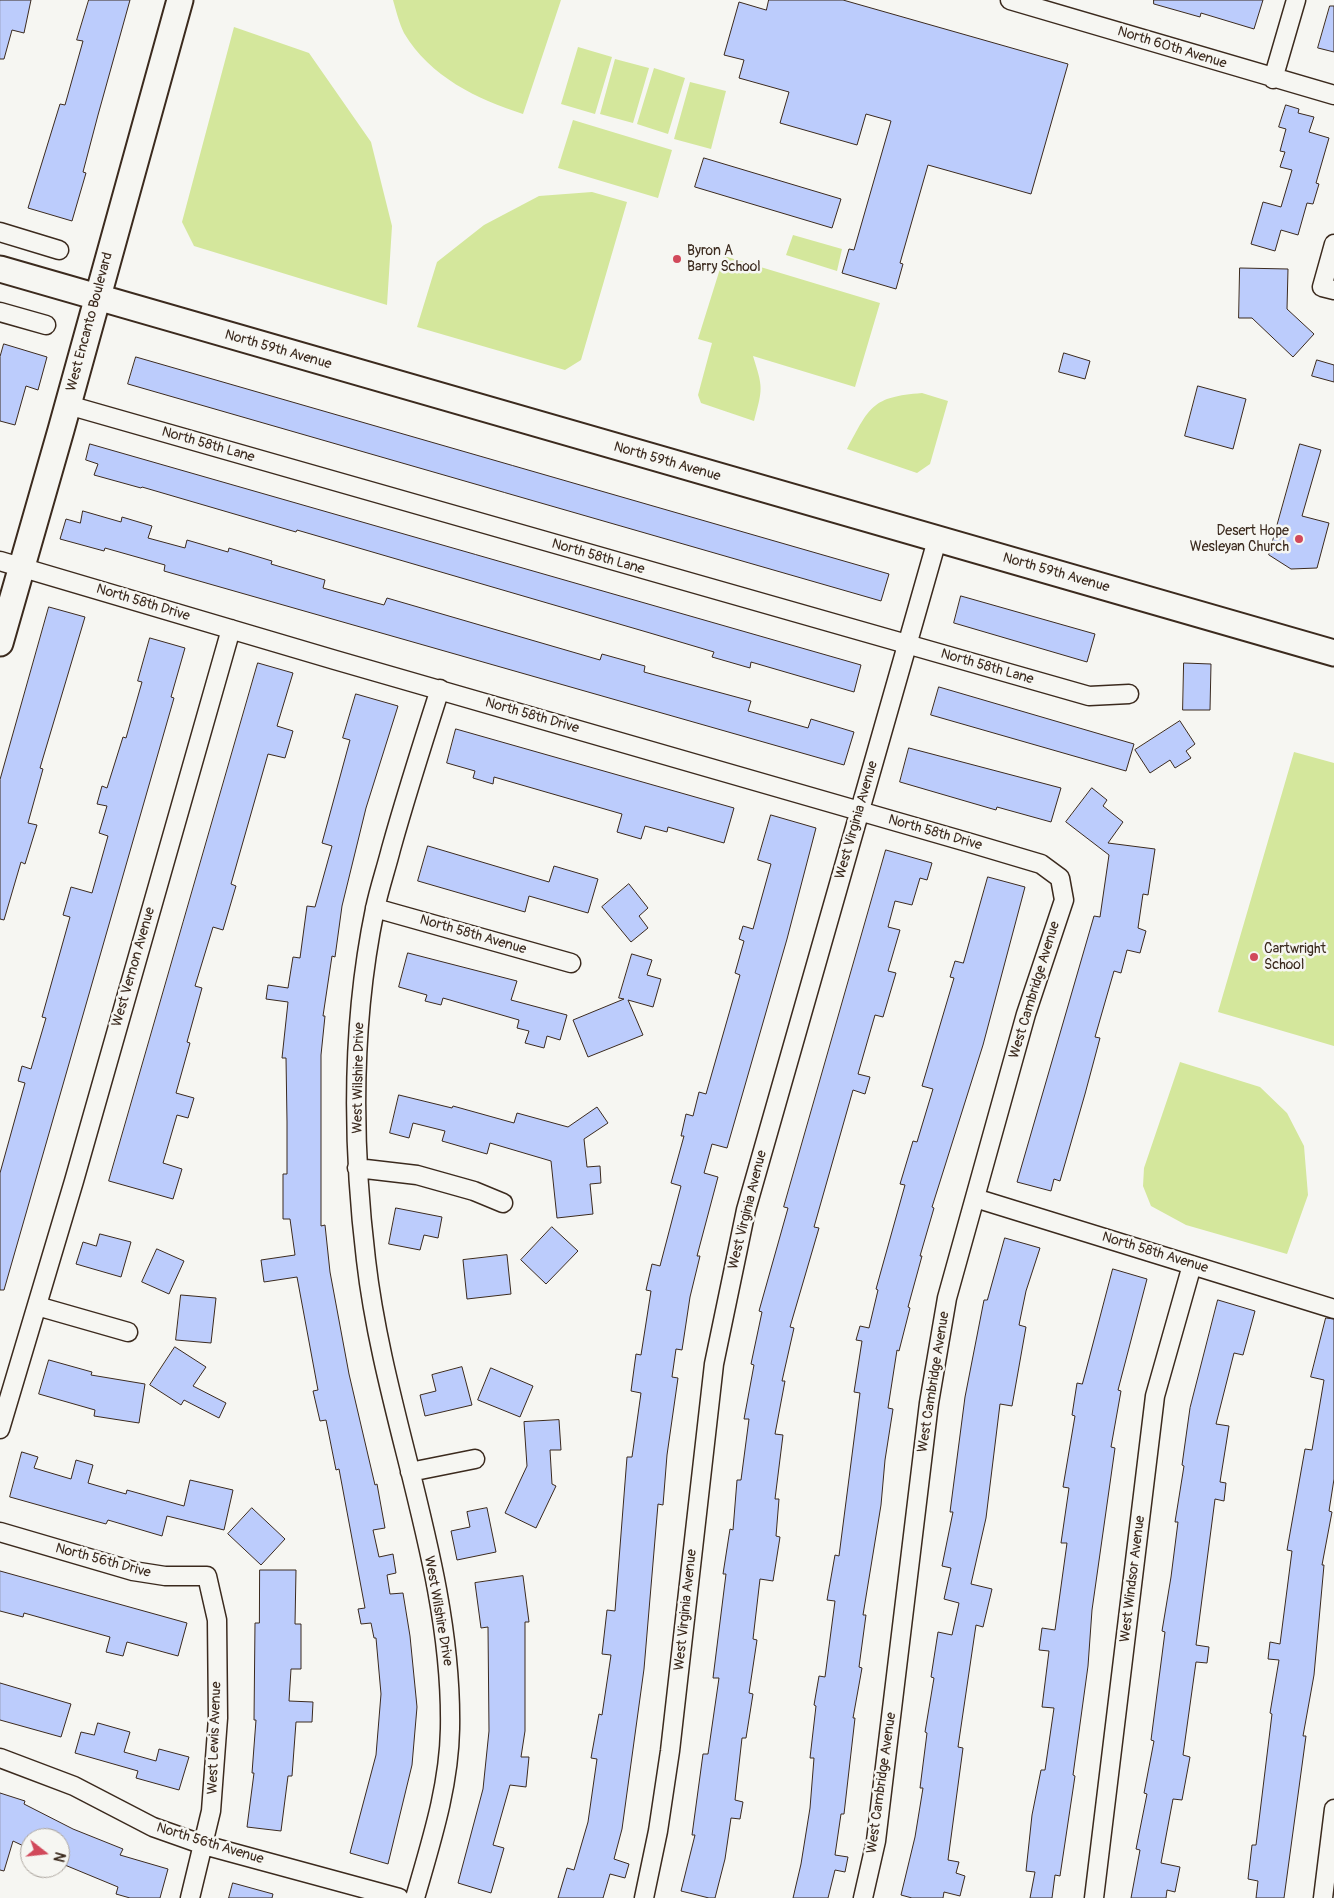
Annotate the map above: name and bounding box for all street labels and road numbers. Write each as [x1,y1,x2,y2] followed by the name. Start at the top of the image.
[1115,23,1229,73] street label: North 60th Avenue
[63,251,117,393] street label: West Encanto Boulevard
[223,327,333,373] street label: North 59th Avenue
[160,424,256,466] street label: North 58th Lane
[612,439,722,485] street label: North 59th Avenue
[550,536,646,578] street label: North 58th Lane
[1001,550,1111,596] street label: North 59th Avenue
[94,581,192,625] street label: North 58th Drive
[939,646,1035,688] street label: North 58th Lane
[483,695,581,737] street label: North 58th Drive
[832,759,882,881] street label: West Virginia Avenue
[886,812,984,854] street label: North 58th Drive
[109,905,159,1029] street label: West Vernon Avenue
[418,912,528,958] street label: North 58th Avenue
[1006,919,1064,1061] street label: West Cambridge Avenue
[350,1022,368,1134] street label: West Wilshire Drive
[725,1149,771,1271] street label: West Virginia Avenue
[1100,1229,1210,1277] street label: North 58th Avenue
[915,1310,953,1454] street label: West Cambridge Avenue
[1117,1515,1149,1643] street label: West Windsor Avenue
[53,1540,153,1582] street label: North 56th Drive
[671,1548,701,1672] street label: West Virginia Avenue
[420,1555,456,1667] street label: West Wilshire Drive
[205,1681,225,1795] street label: West Lewis Avenue
[864,1711,900,1855] street label: West Cambridge Avenue
[154,1820,266,1868] street label: North 56th Avenue

